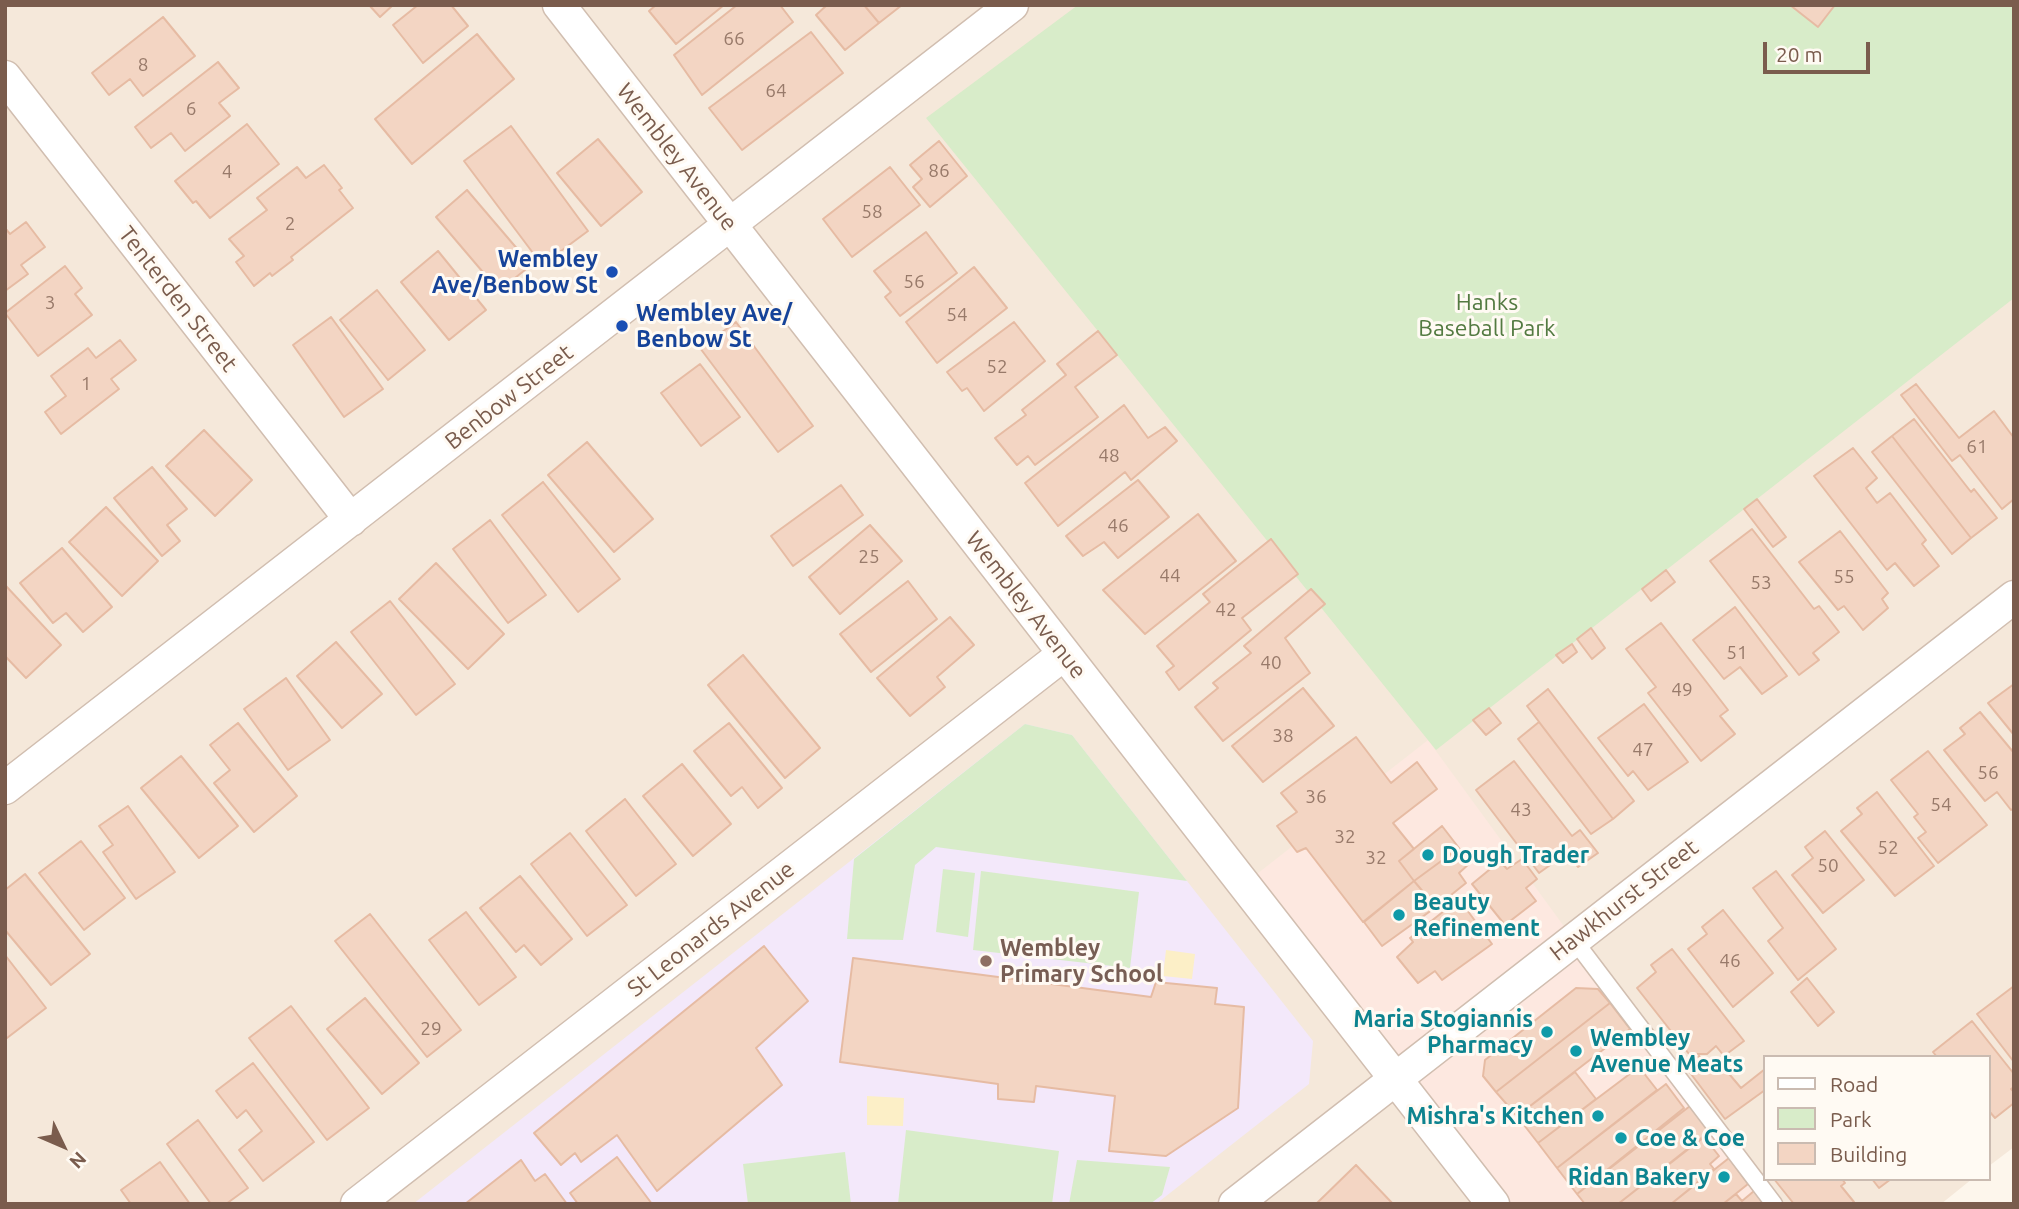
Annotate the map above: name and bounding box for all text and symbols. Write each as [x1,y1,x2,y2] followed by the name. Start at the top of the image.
[723,28,745,50] house number: 66
[1767,28,1874,72] scale bar
[1776,42,1823,66] text: 20 m
[138,54,148,76] house number: 8
[611,78,743,236] street label: Wembley Avenue
[765,80,787,102] house number: 64
[186,98,196,120] house number: 6
[928,160,950,182] house number: 86
[222,161,232,183] house number: 4
[861,201,883,223] house number: 58
[285,213,295,235] house number: 2
[113,221,243,377] street label: Tenterden Street
[432,245,598,299] place label: Wembley Ave/Benbow St
[604,264,620,280] marker: Wembley Ave/Benbow St
[903,271,925,293] house number: 56
[1418,288,1556,342] park label: Hanks Baseball Park
[45,292,55,314] house number: 3
[636,299,792,353] place label: Wembley Ave/ Benbow St
[946,304,968,326] house number: 54
[614,318,630,334] marker: Wembley Ave/ Benbow St
[440,339,578,455] street label: Benbow Street
[986,356,1008,378] house number: 52
[81,373,91,395] house number: 1
[1966,436,1988,458] house number: 61
[1098,445,1120,467] house number: 48
[1107,515,1129,537] house number: 46
[960,526,1092,684] street label: Wembley Avenue
[858,546,880,568] house number: 25
[1159,565,1181,587] house number: 44
[1833,566,1855,588] house number: 55
[1750,572,1772,594] house number: 53
[1215,599,1237,621] house number: 42
[1726,642,1748,664] house number: 51
[1260,652,1282,674] house number: 40
[1671,679,1693,701] house number: 49
[1272,725,1294,747] house number: 38
[1632,739,1654,761] house number: 47
[1977,762,1999,784] house number: 56
[1305,786,1327,808] house number: 36
[1930,794,1952,816] house number: 54
[1510,799,1532,821] house number: 43
[1334,826,1356,848] house number: 32
[1544,833,1704,967] street label: Hawkhurst Street
[1877,837,1899,859] house number: 52
[1442,841,1589,869] place label: Dough Trader
[1365,847,1387,869] house number: 32
[1420,847,1436,863] marker: Dough Trader
[622,855,800,1003] street label: St Leonards Avenue
[1817,855,1839,877] house number: 50
[1413,888,1540,942] place label: Beauty Refinement
[1391,907,1407,923] marker: Beauty Refinement
[1000,934,1163,988] place label: Wembley Primary School
[1719,950,1741,972] house number: 46
[978,953,994,969] marker: Wembley Primary School
[1353,1005,1533,1059] place label: Maria Stogiannis Pharmacy
[420,1018,442,1040] house number: 29
[1539,1024,1555,1040] marker: Maria Stogiannis Pharmacy
[1590,1024,1743,1078] place label: Wembley Avenue Meats
[1568,1043,1584,1059] marker: Wembley Avenue Meats
[1764,1055,1991,1181] legend
[1830,1072,1878,1096] text: Road
[1406,1102,1584,1130] place label: Mishra's Kitchen
[1830,1107,1872,1131] text: Park
[1590,1108,1606,1124] marker: Mishra's Kitchen
[28,1111,98,1181] north arrow
[1635,1124,1745,1152] place label: Coe & Coe
[1613,1130,1629,1146] marker: Coe & Coe
[1830,1142,1907,1166] text: Building
[65,1148,91,1173] text: N
[1568,1163,1710,1191] place label: Ridan Bakery
[1716,1169,1732,1185] marker: Ridan Bakery

